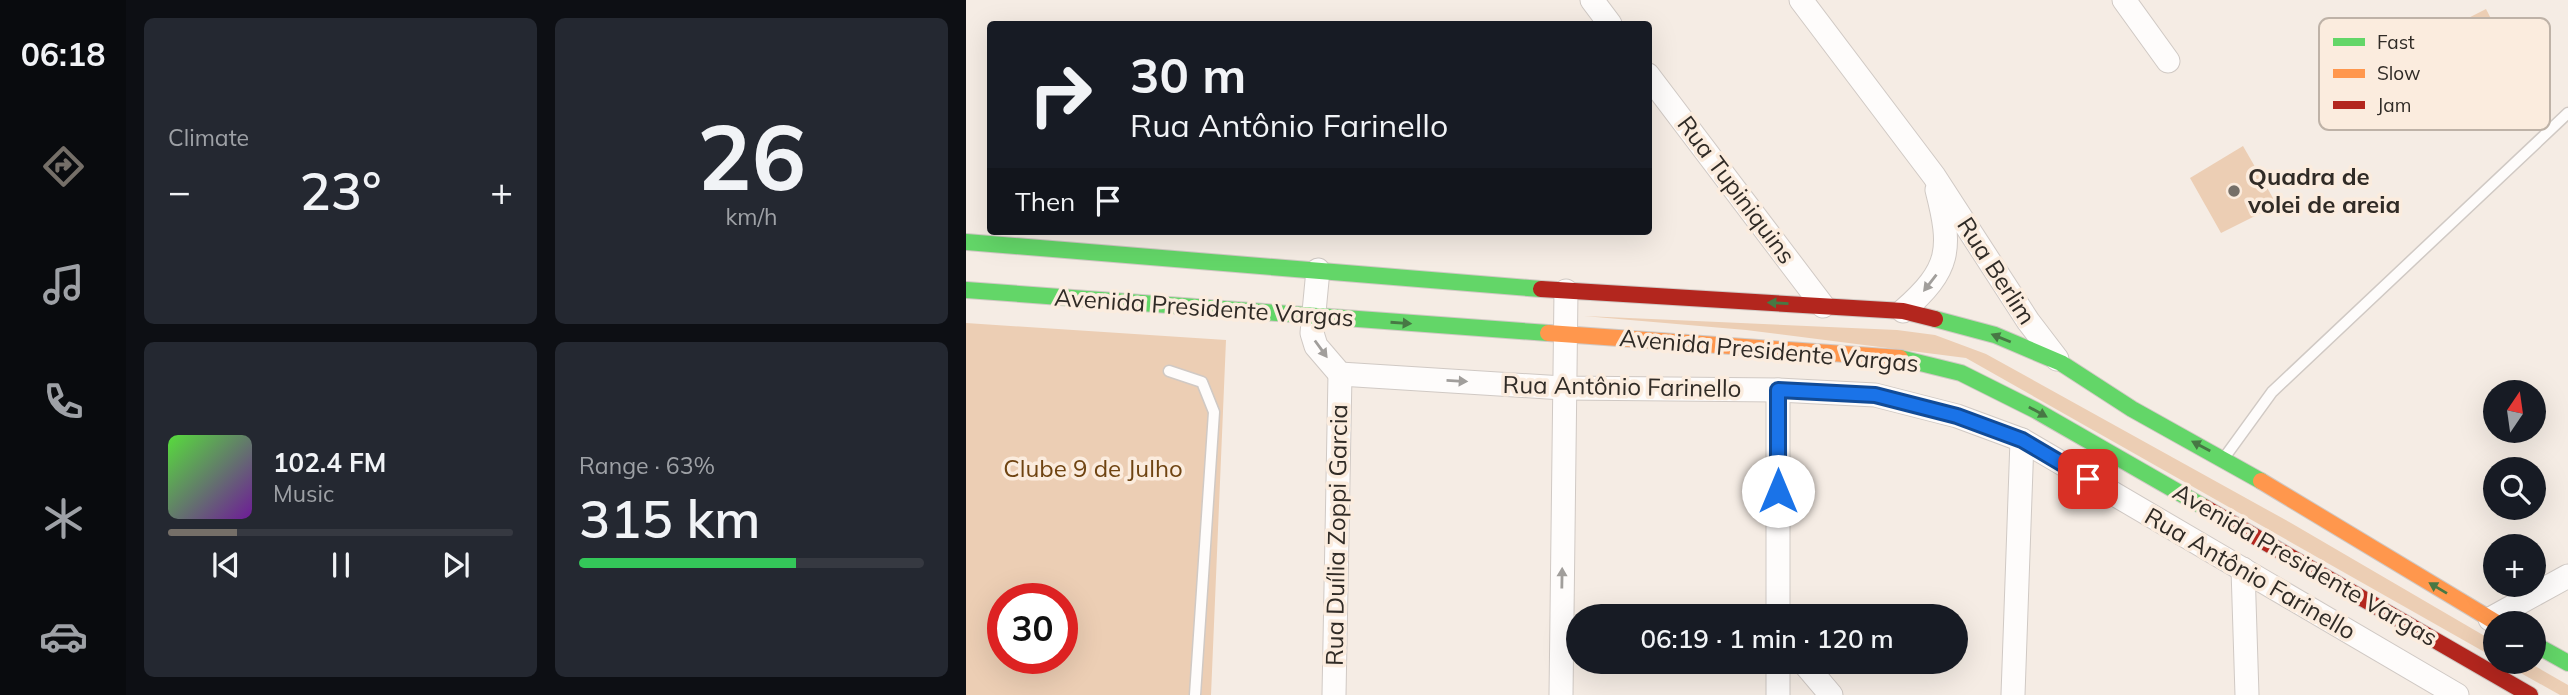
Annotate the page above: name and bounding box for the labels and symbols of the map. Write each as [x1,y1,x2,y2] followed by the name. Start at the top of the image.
[2319,18,2550,130] legend
[2377,30,2415,54] text: Fast
[2377,61,2421,85] text: Slow
[2377,93,2411,117] text: Jam
[1671,109,1802,269] street label: Rua Tupiniquins
[2247,161,2400,219] place label: Quadra de volei de areia
[2226,183,2242,199] marker: Quadra de volei de areia
[1951,211,2043,330] street label: Rua Berlim
[1922,274,1937,292] one-way arrow
[1053,282,1355,332] street label: Avenida Presidente Vargas
[1766,297,1788,308] one-way arrow
[1390,318,1412,329] one-way arrow
[1618,322,1920,378] street label: Avenida Presidente Vargas
[1990,333,2011,344] one-way arrow
[1314,339,1328,358] one-way arrow
[1502,369,1742,403] street label: Rua Antônio Farinello
[1446,376,1468,387] one-way arrow
[2483,380,2546,443] north arrow
[1319,404,1353,666] street label: Rua Duília Zoppi Garcia
[2028,406,2047,418] one-way arrow
[2190,441,2210,453] one-way arrow
[2058,449,2118,509] pin
[1003,453,1183,483] park label: Clube 9 de Julho
[1741,454,1815,528] position arrow
[2168,476,2443,652] street label: Avenida Presidente Vargas
[2140,500,2361,646] street label: Rua Antônio Farinello
[1556,567,1568,589] one-way arrow
[2429,582,2448,594] one-way arrow
[987,583,1078,674] speed limit sign: 30

